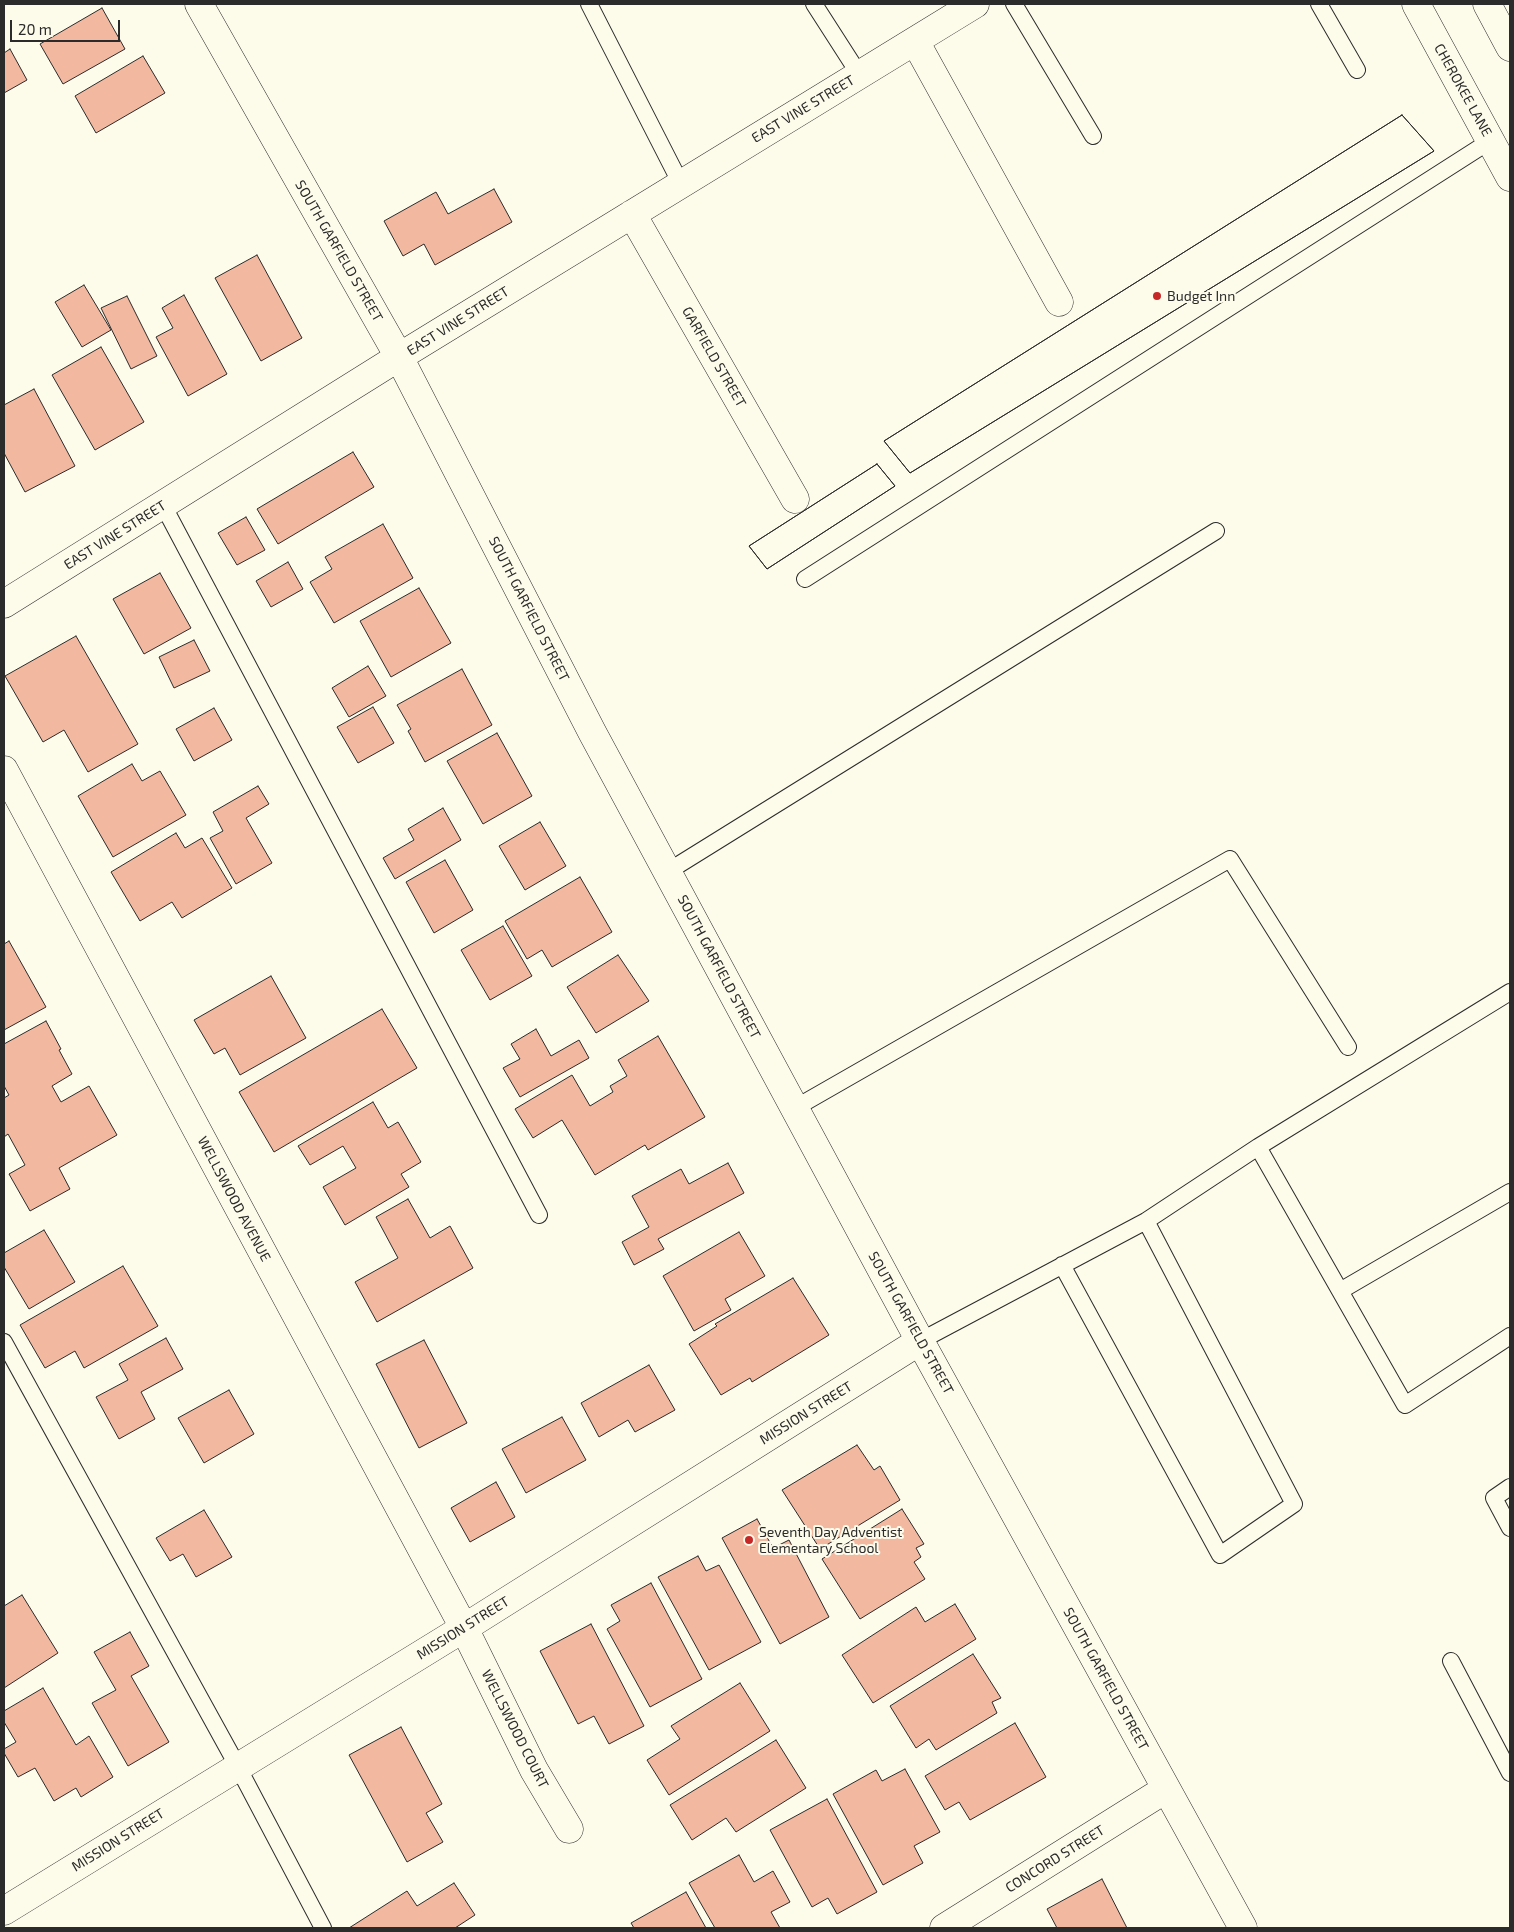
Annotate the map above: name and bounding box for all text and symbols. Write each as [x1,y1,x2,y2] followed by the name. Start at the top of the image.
[12,10,122,42] scale bar
[18,20,52,38] text: 20 m
[1430,41,1496,139] street label: CHEROKEE LANE
[748,72,858,146] street label: EAST VINE STREET
[292,177,386,325] street label: SOUTH GARFIELD STREET
[404,283,512,359] street label: EAST VINE STREET
[1167,288,1235,304] place label: Budget Inn
[1151,290,1163,302] marker: Budget Inn
[678,304,750,410] street label: GARFIELD STREET
[61,497,169,573] street label: EAST VINE STREET
[485,534,573,684] street label: SOUTH GARFIELD STREET
[674,892,764,1042] street label: SOUTH GARFIELD STREET
[194,1134,274,1264] street label: WELLSWOOD AVENUE
[865,1249,957,1397] street label: SOUTH GARFIELD STREET
[757,1378,855,1448] street label: MISSION STREET
[759,1524,902,1556] place label: Seventh Day Adventist Elementary School
[743,1534,755,1546] marker: Seventh Day Adventist Elementary School
[414,1593,512,1663] street label: MISSION STREET
[1060,1605,1152,1753] street label: SOUTH GARFIELD STREET
[478,1667,552,1791] street label: WELLSWOOD COURT
[69,1805,167,1875] street label: MISSION STREET
[1002,1822,1108,1896] street label: CONCORD STREET

